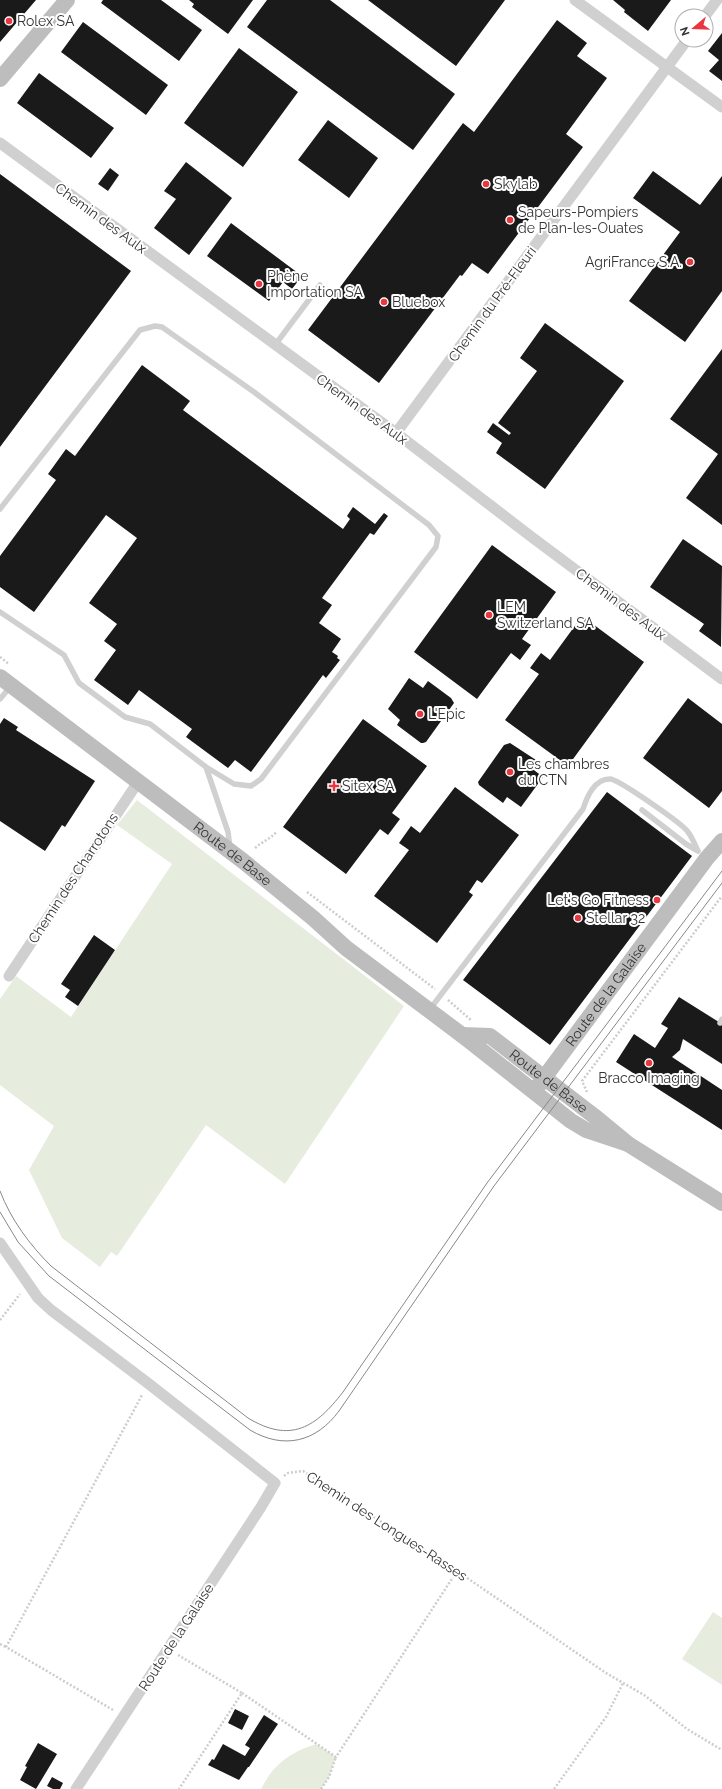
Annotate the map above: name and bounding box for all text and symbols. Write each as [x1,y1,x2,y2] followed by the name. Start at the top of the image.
[674,8,714,48] north arrow
[17,13,75,29] place label: Rolex SA
[4,16,14,26] marker: Rolex SA
[678,25,693,37] text: N
[494,176,538,192] place label: Skylab
[481,179,491,189] marker: Skylab
[52,180,150,256] street label: Chemin des Aulx
[518,204,644,236] place label: Sapeurs-Pompiers de Plan-les-Ouates
[505,215,515,225] marker: Sapeurs-Pompiers de Plan-les-Ouates
[445,243,539,365] street label: Chemin du Pré-Fleuri
[585,254,682,270] place label: AgriFrance S.A.
[685,257,695,267] marker: AgriFrance S.A.
[267,268,364,300] place label: Phène Importation SA
[254,279,264,289] marker: Phène Importation SA
[392,294,445,310] place label: Bluebox
[379,297,389,307] marker: Bluebox
[313,371,411,447] street label: Chemin des Aulx
[573,565,669,643] street label: Chemin des Aulx
[497,599,594,631] place label: LEM Switzerland SA
[484,610,494,620] marker: LEM Switzerland SA
[428,706,466,722] place label: L'Epic
[415,709,425,719] marker: L'Epic
[518,756,609,788] place label: Les chambres du CTN
[505,767,515,777] marker: Les chambres du CTN
[342,778,395,794] place label: Sitex SA
[329,781,339,791] marker: Sitex SA
[25,810,121,946] street label: Chemin des Charrotons
[190,818,275,889] street label: Route de Base
[547,892,649,908] place label: Let's Go Fitness
[652,895,662,905] marker: Let's Go Fitness
[586,910,645,926] place label: Stellar 32
[573,913,583,923] marker: Stellar 32
[562,940,649,1049] street label: Route de la Galaise
[506,1046,591,1116] street label: Route de Base
[644,1058,654,1068] marker: Bracco Imaging
[598,1070,700,1086] place label: Bracco Imaging
[304,1468,471,1584] street label: Chemin des Longues-Rasses
[135,1580,217,1694] street label: Route de la Galaise

